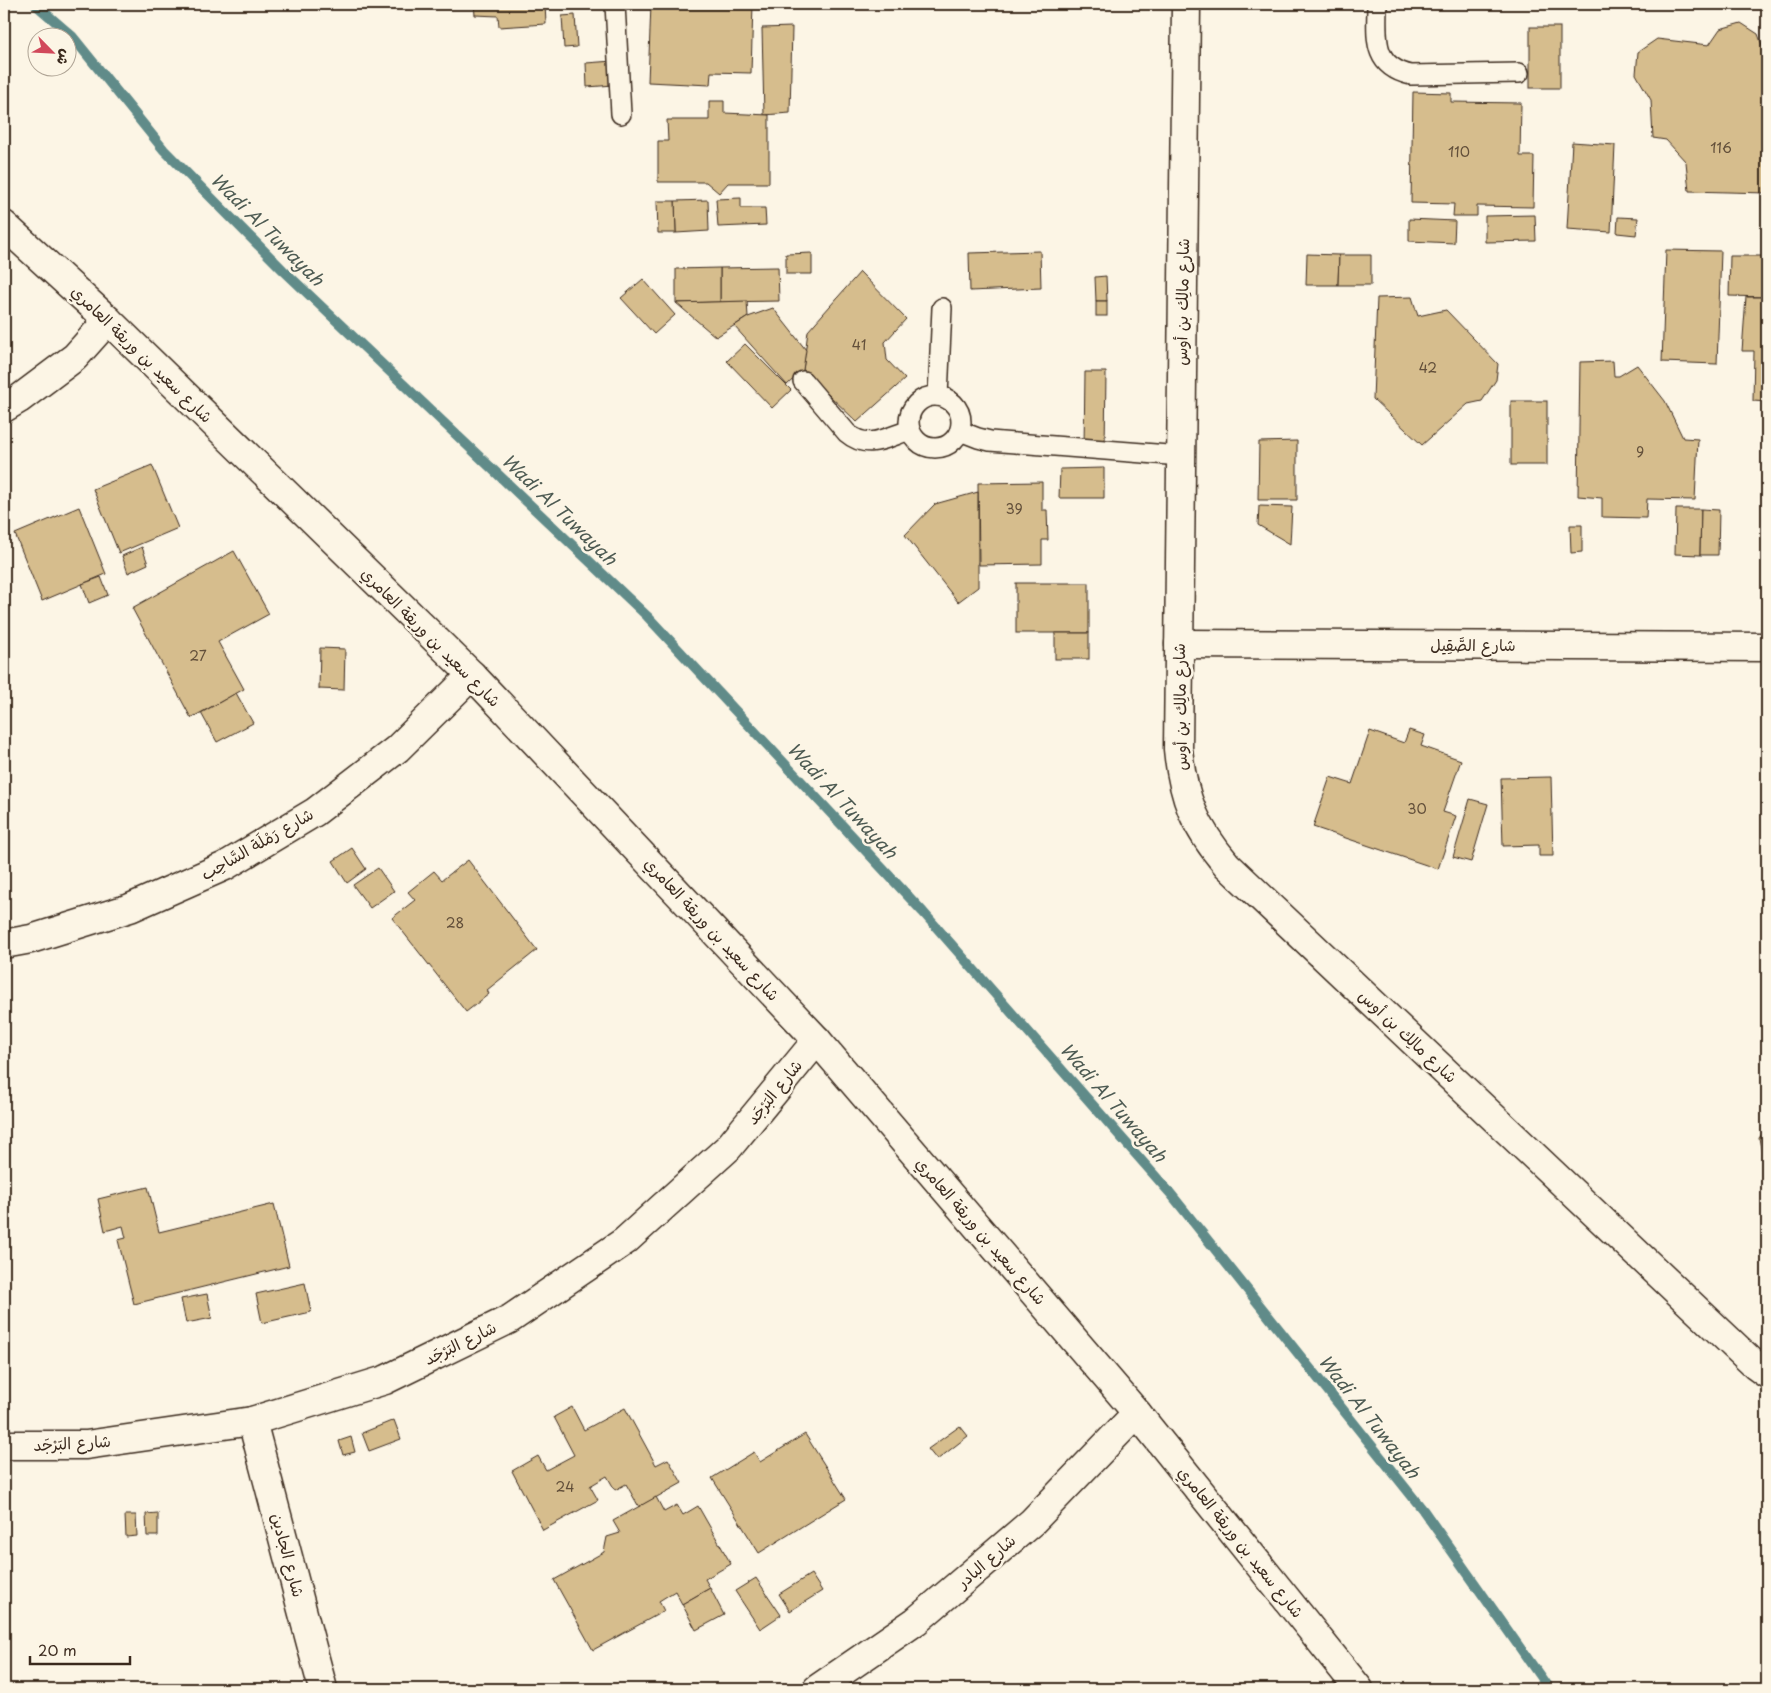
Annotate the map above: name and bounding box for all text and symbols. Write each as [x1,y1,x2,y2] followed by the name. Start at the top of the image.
[28,28,78,78] north arrow
[52,46,77,69] text: ش
[1710,137,1732,158] house number: 116
[1448,141,1470,162] house number: 110
[205,166,332,293] water label: Wadi Al Tuwayah
[1168,238,1195,366] street label: شارع مالِك بن أوس
[66,279,219,428] street label: شارع سعيد بن وريقة العامري
[852,334,866,355] house number: 41
[1419,357,1437,378] house number: 42
[1636,441,1644,462] house number: 9
[496,447,624,572] water label: Wadi Al Tuwayah
[1005,498,1023,519] house number: 39
[356,561,507,712] street label: شارع سعيد بن وريقة العامري
[1430,632,1516,657] street label: شارع الصَّقِيل
[1166,643,1193,771] street label: شارع مالِك بن أوس
[189,645,207,666] house number: 27
[782,736,905,865] water label: Wadi Al Tuwayah
[1407,798,1427,819] house number: 30
[196,801,318,886] street label: شارع رَمْلَة السَّاحِب
[639,851,786,1006] street label: شارع سعيد بن وريقة العامري
[446,912,464,933] house number: 28
[1353,983,1463,1088] street label: شارع مالِك بن أوس
[1054,1036,1175,1169] water label: Wadi Al Tuwayah
[739,1054,808,1130] street label: شارع البَرْجَد
[910,1151,1053,1310] street label: شارع سعيد بن وريقة العامري
[419,1314,500,1371] street label: شارع البَرْجَد
[1313,1348,1428,1485] water label: Wadi Al Tuwayah
[33,1428,111,1457] street label: شارع البَرْجَد
[1172,1461,1310,1623] street label: شارع سعيد بن وريقة العامري
[556,1476,574,1497] house number: 24
[265,1510,312,1600] street label: شارع الجادين
[949,1528,1021,1595] street label: شارع البادر
[30,1633,130,1665] scale bar
[38,1638,77,1661] text: 20 m

